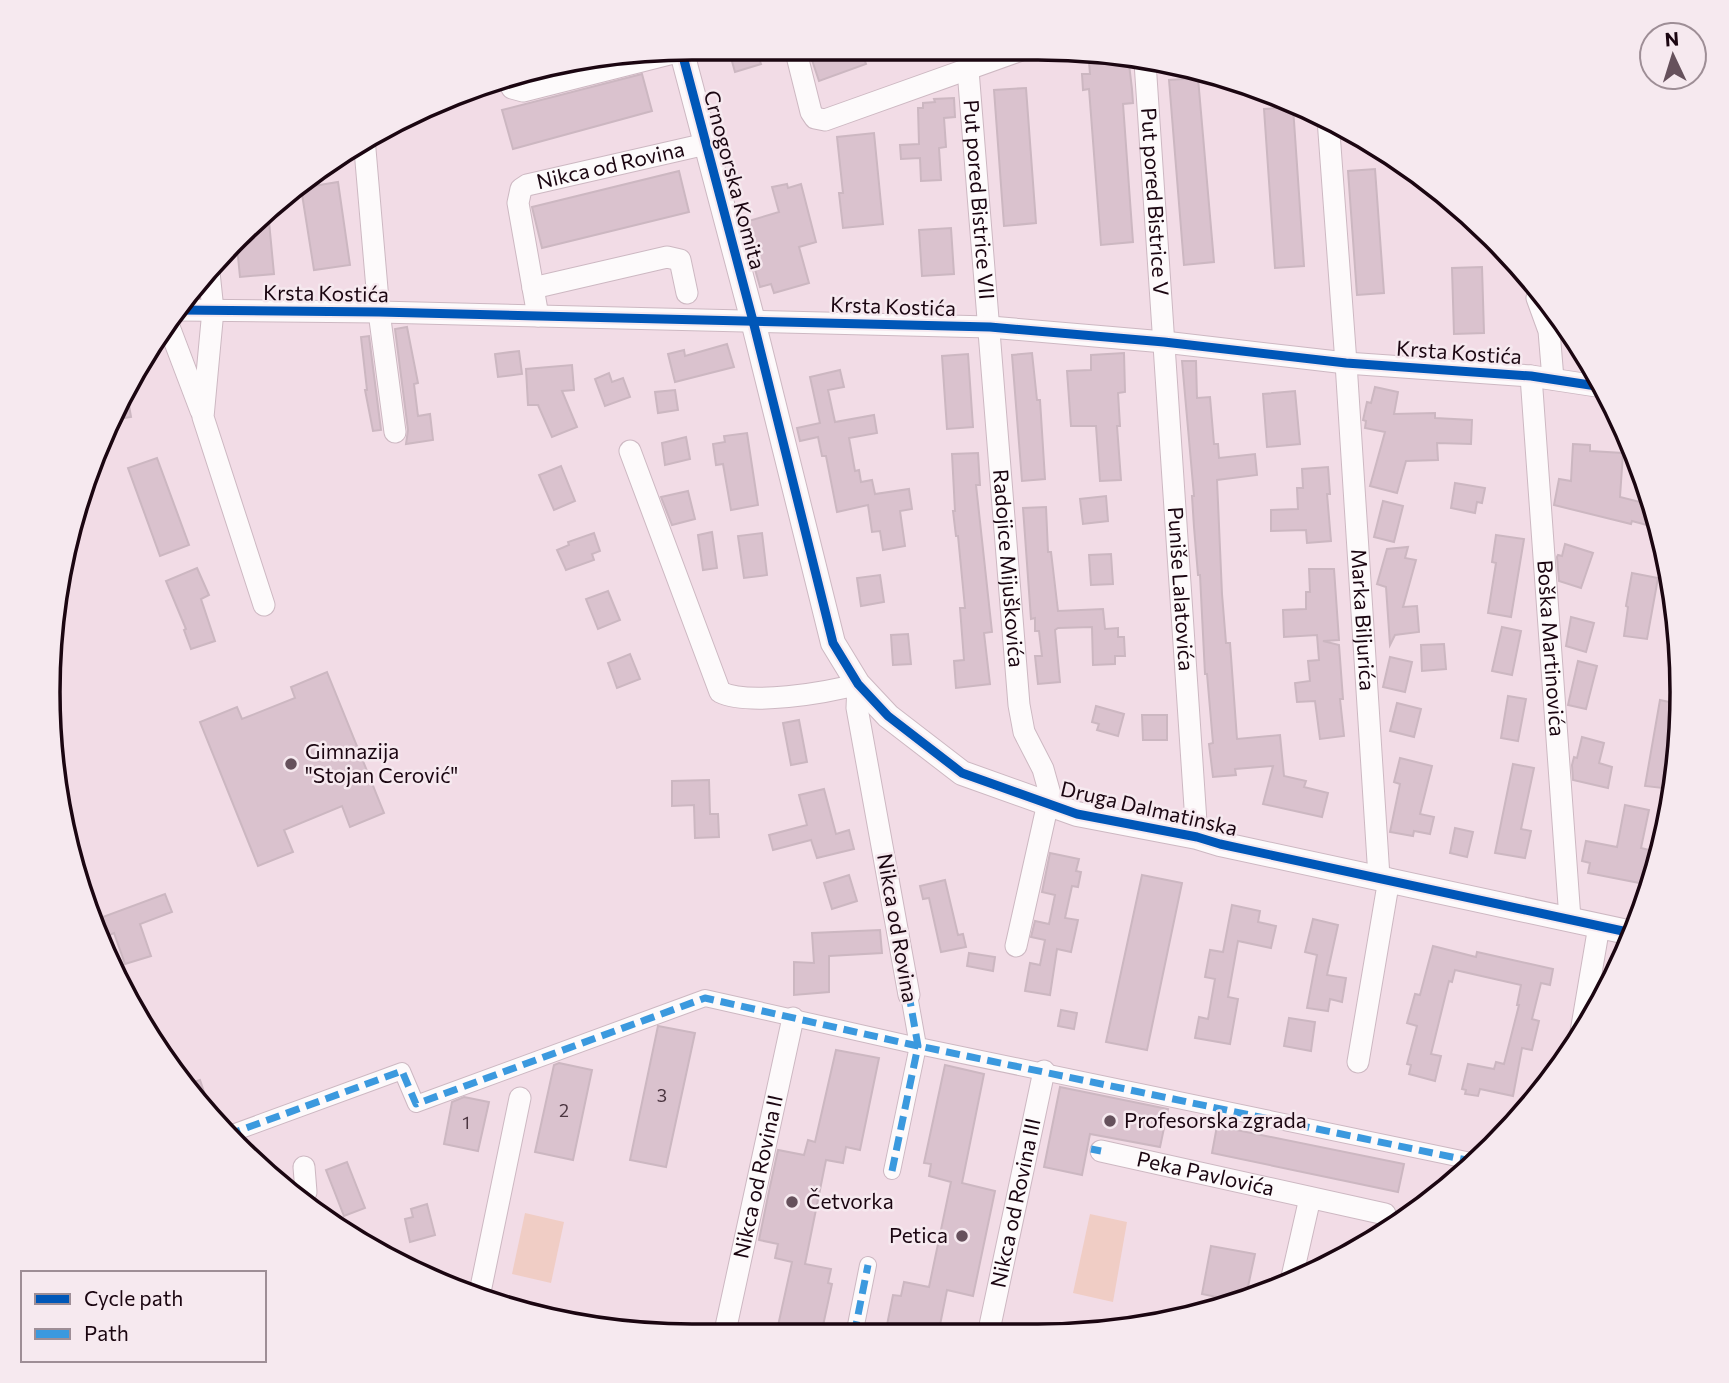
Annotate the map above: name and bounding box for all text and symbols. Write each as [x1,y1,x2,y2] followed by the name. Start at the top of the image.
[1638,21,1708,91] north arrow
[1664,27,1680,51] text: N
[700,87,771,272] street label: Crnogorska Komita
[959,99,1000,300] street label: Put pored Bistrice VII
[1137,107,1175,297] street label: Put pored Bistrice V
[534,135,687,193] street label: Nikca od Rovina
[263,279,389,306] street label: Krsta Kostića
[830,291,956,320] street label: Krsta Kostića
[1395,335,1523,368] street label: Krsta Kostića
[989,468,1030,668] street label: Radojice Mijuškovića
[1164,506,1200,672] street label: Puniše Lalatovića
[1347,548,1381,691] street label: Marka Biljurića
[1533,559,1571,737] street label: Boška Martinovića
[305,738,458,787] place label: Gimnazija "Stojan Cerović"
[283,756,299,772] marker: Gimnazija "Stojan Cerović"
[1058,775,1240,840] street label: Druga Dalmatinska
[873,851,924,1004] street label: Nikca od Rovina
[657,1084,667,1106] house number: 3
[727,1092,787,1261] street label: Nikca od Rovina II
[559,1099,569,1121] house number: 2
[1124,1107,1307,1132] place label: Profesorska zgrada
[462,1111,470,1133] house number: 1
[1102,1113,1118,1129] marker: Profesorska zgrada
[984,1116,1045,1290] street label: Nikca od Rovina III
[1135,1145,1277,1200] street label: Peka Pavlovića
[806,1188,894,1213] place label: Četvorka
[784,1194,800,1210] marker: Četvorka
[889,1222,948,1247] place label: Petica
[954,1228,970,1244] marker: Petica
[21,1271,266,1362] legend
[84,1285,183,1310] text: Cycle path
[84,1320,129,1345] text: Path

